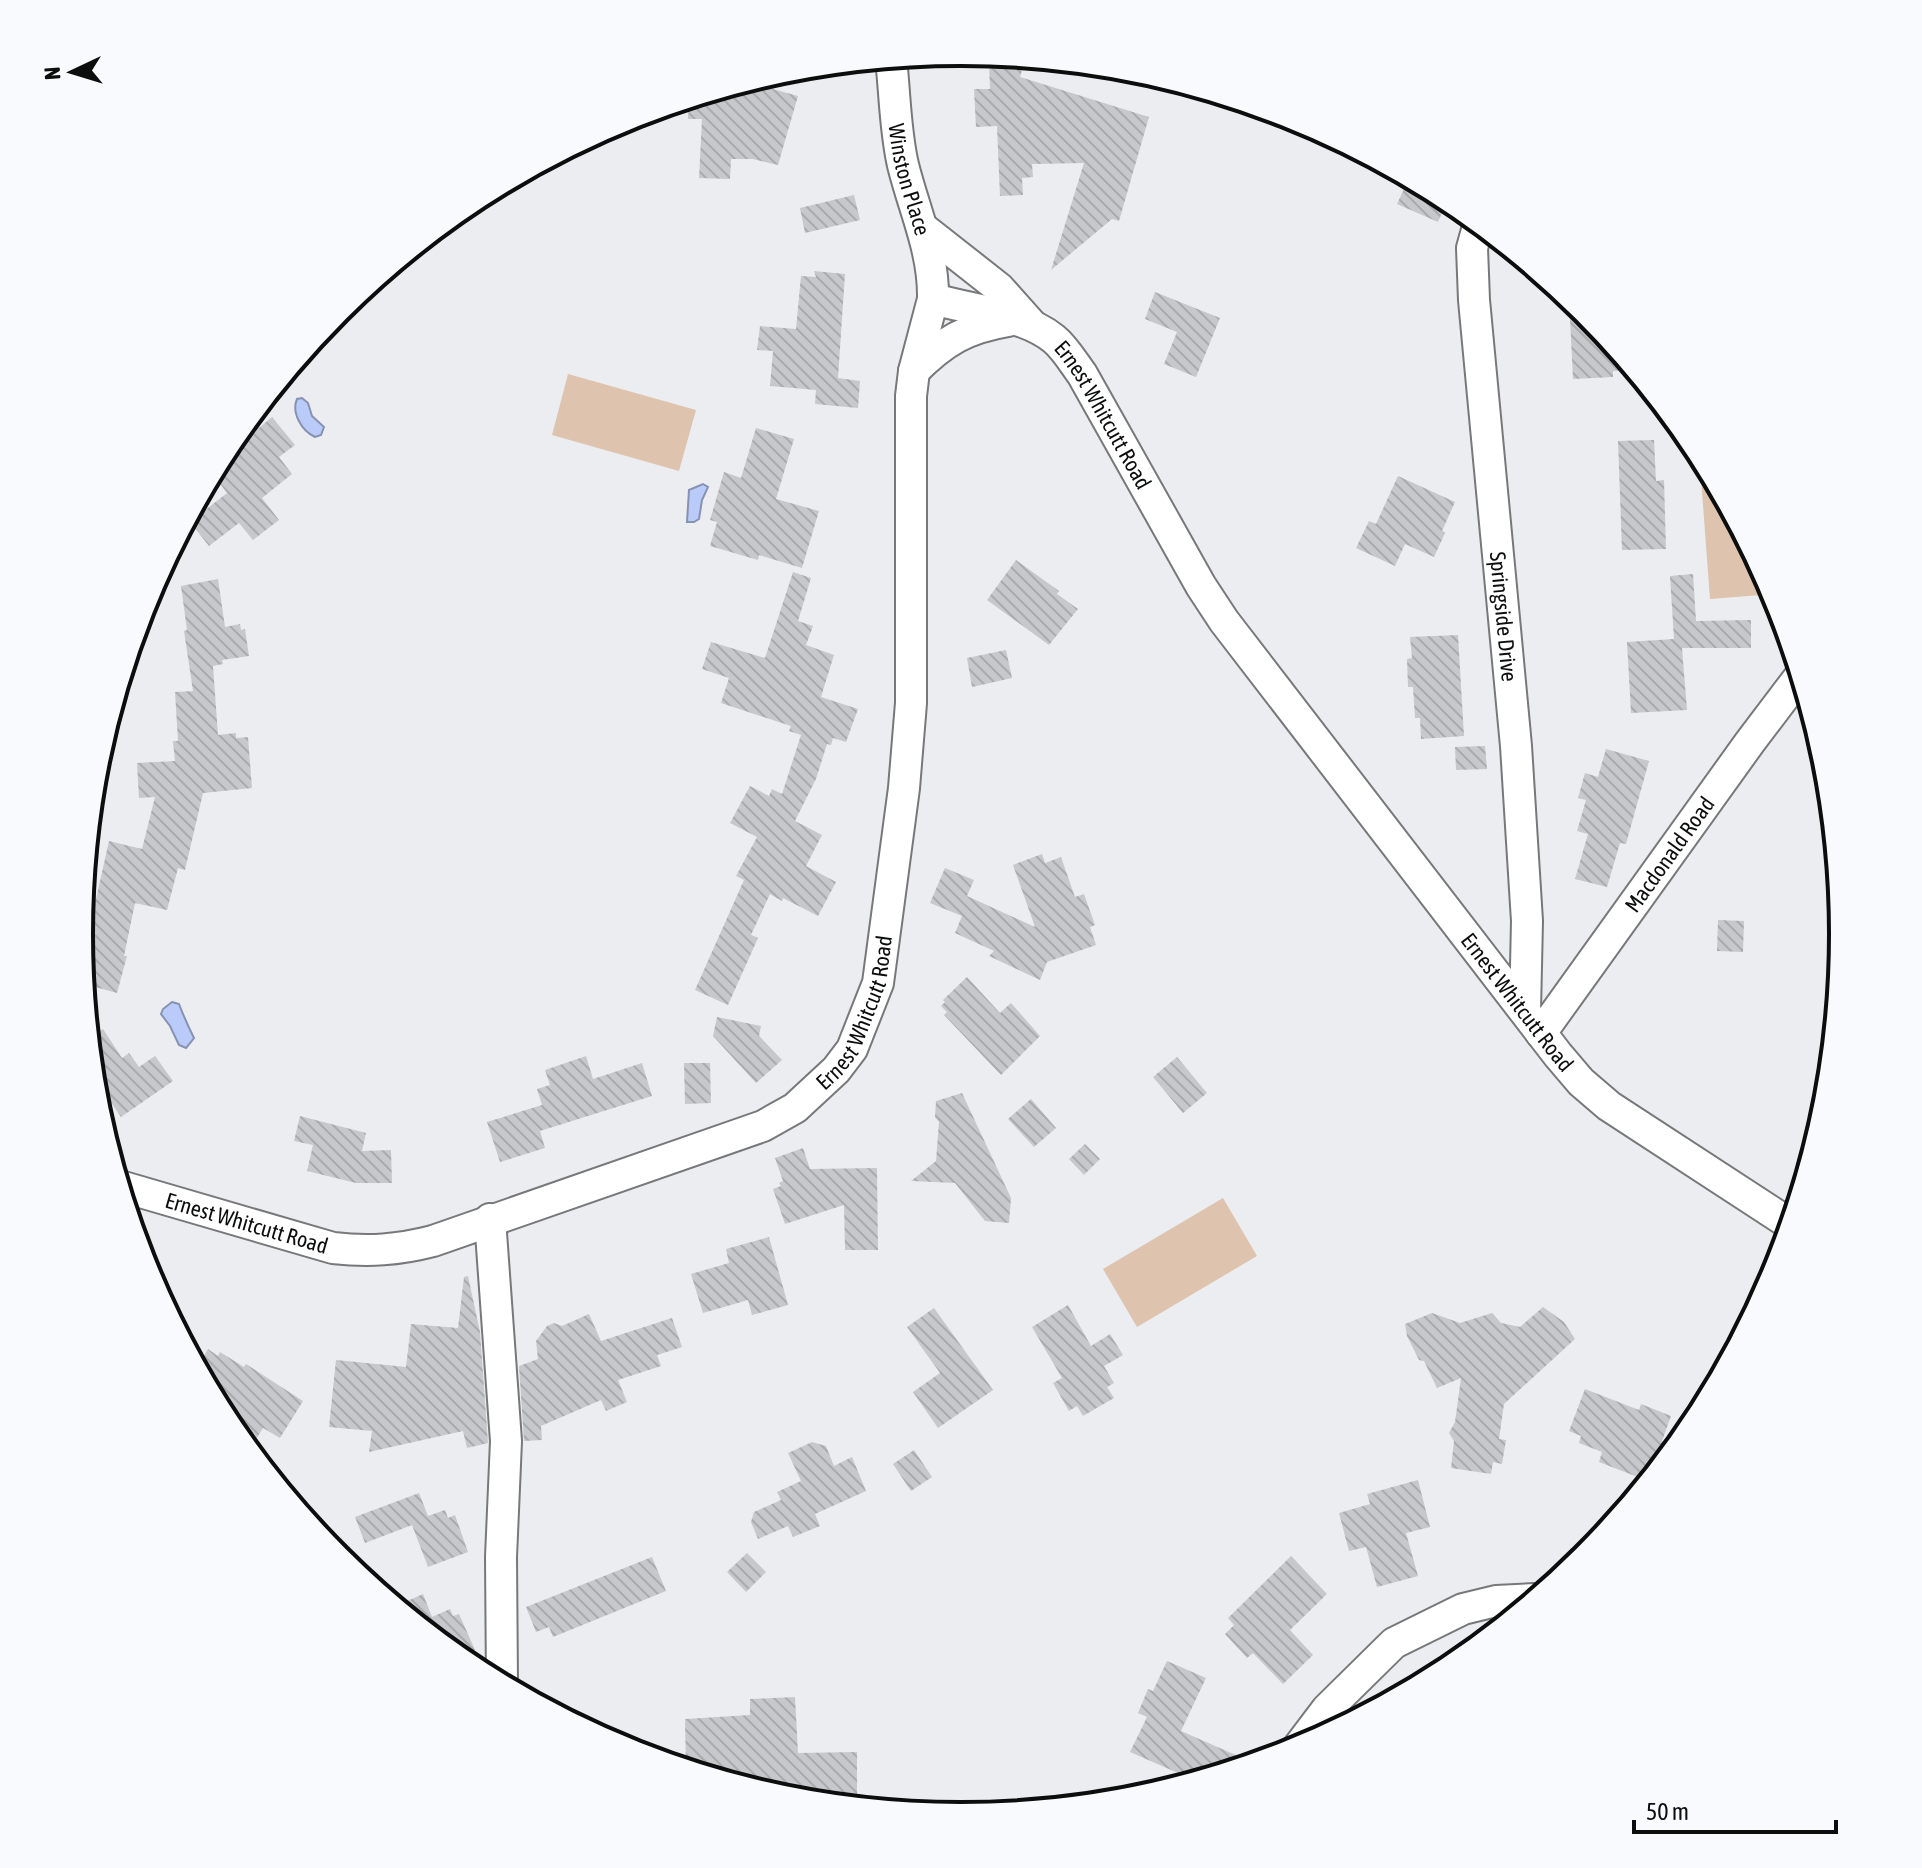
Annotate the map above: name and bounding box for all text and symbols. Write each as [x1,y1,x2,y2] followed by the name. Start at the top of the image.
[32,32,112,112] north arrow
[39,66,65,81] text: N
[884,122,936,238] street label: Winston Place
[1049,335,1157,494] street label: Ernest Whitcutt Road
[1485,550,1523,683] street label: Springside Drive
[1619,792,1720,917] street label: Macdonald Road
[1456,928,1579,1077] street label: Ernest Whitcutt Road
[810,934,897,1095] street label: Ernest Whitcutt Road
[162,1187,331,1259] street label: Ernest Whitcutt Road
[1634,1784,1836,1834] scale bar
[1646,1798,1689,1825] text: 50 m

